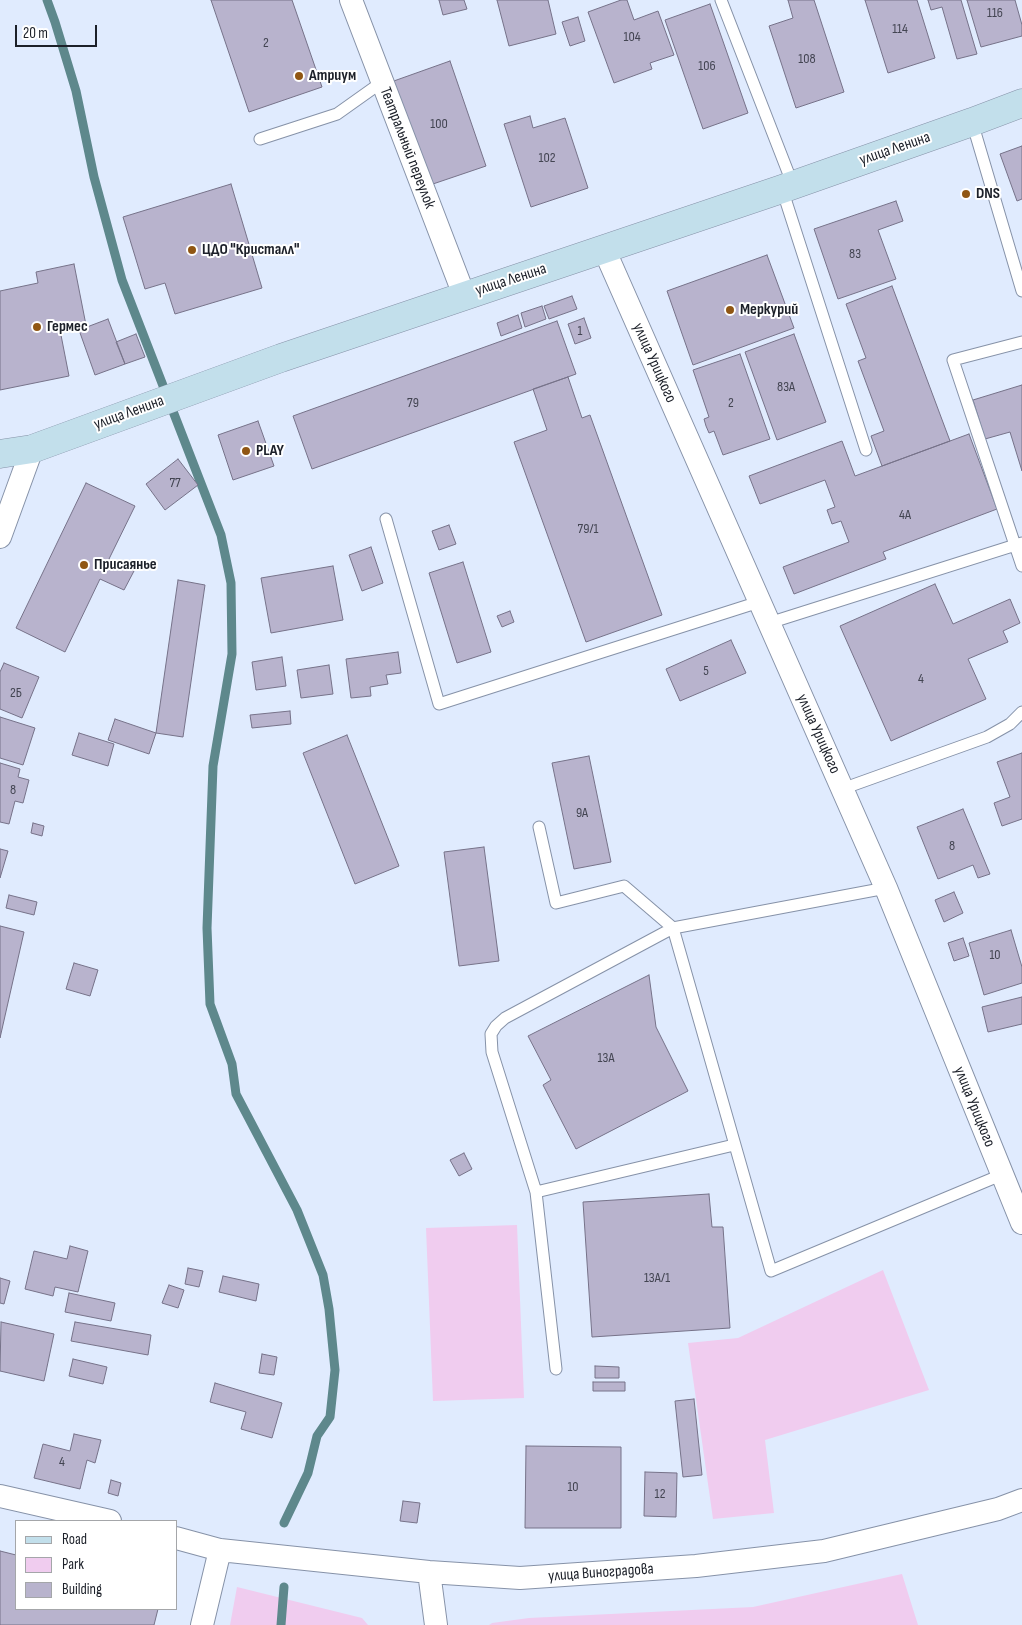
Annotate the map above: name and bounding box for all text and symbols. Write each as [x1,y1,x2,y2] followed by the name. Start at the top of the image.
[987,5,1003,21] house number: 116
[18,15,100,47] scale bar
[892,21,908,37] house number: 114
[23,24,48,43] text: 20 m
[624,29,640,45] house number: 104
[263,35,269,51] house number: 2
[798,51,816,67] house number: 108
[698,58,716,74] house number: 106
[309,66,356,86] place label: Атриум
[293,70,305,82] marker: Атриум
[375,85,439,211] street label: Театральный переулок
[430,116,448,132] house number: 100
[857,128,933,170] street label: улица Ленина
[539,150,555,166] house number: 102
[976,184,1000,204] place label: DNS
[960,188,972,200] marker: DNS
[202,240,299,260] place label: ЦДО "Кристалл"
[186,244,198,256] marker: ЦДО "Кристалл"
[849,246,861,262] house number: 83
[473,260,549,300] street label: улица Ленина
[740,300,798,320] place label: Меркурий
[724,304,736,316] marker: Меркурий
[47,317,88,337] place label: Гермес
[628,320,680,406] street label: улица Урицкого
[31,321,43,333] marker: Гермес
[578,323,582,339] house number: 1
[777,379,795,395] house number: 83А
[91,391,167,435] street label: улица Ленина
[407,395,419,411] house number: 79
[728,395,734,411] house number: 2
[256,441,284,461] place label: PLAY
[240,445,252,457] marker: PLAY
[169,475,181,491] house number: 77
[899,507,911,523] house number: 4А
[578,521,598,537] house number: 79/1
[94,555,157,575] place label: Присаянье
[78,559,90,571] marker: Присаянье
[703,663,709,679] house number: 5
[918,671,924,687] house number: 4
[10,685,22,701] house number: 2Б
[792,691,844,777] street label: улица Урицкого
[10,782,16,798] house number: 8
[576,805,588,821] house number: 9А
[949,838,955,854] house number: 8
[989,947,1001,963] house number: 10
[598,1050,614,1066] house number: 13А
[949,1064,999,1150] street label: улица Урицкого
[644,1270,670,1286] house number: 13А/1
[59,1454,65,1470] house number: 4
[567,1479,579,1495] house number: 10
[655,1486,665,1502] house number: 12
[15,1520,178,1610] legend
[62,1530,87,1549] text: Road
[62,1555,84,1574] text: Park
[548,1560,654,1586] street label: улица Виноградова
[62,1580,102,1599] text: Building

